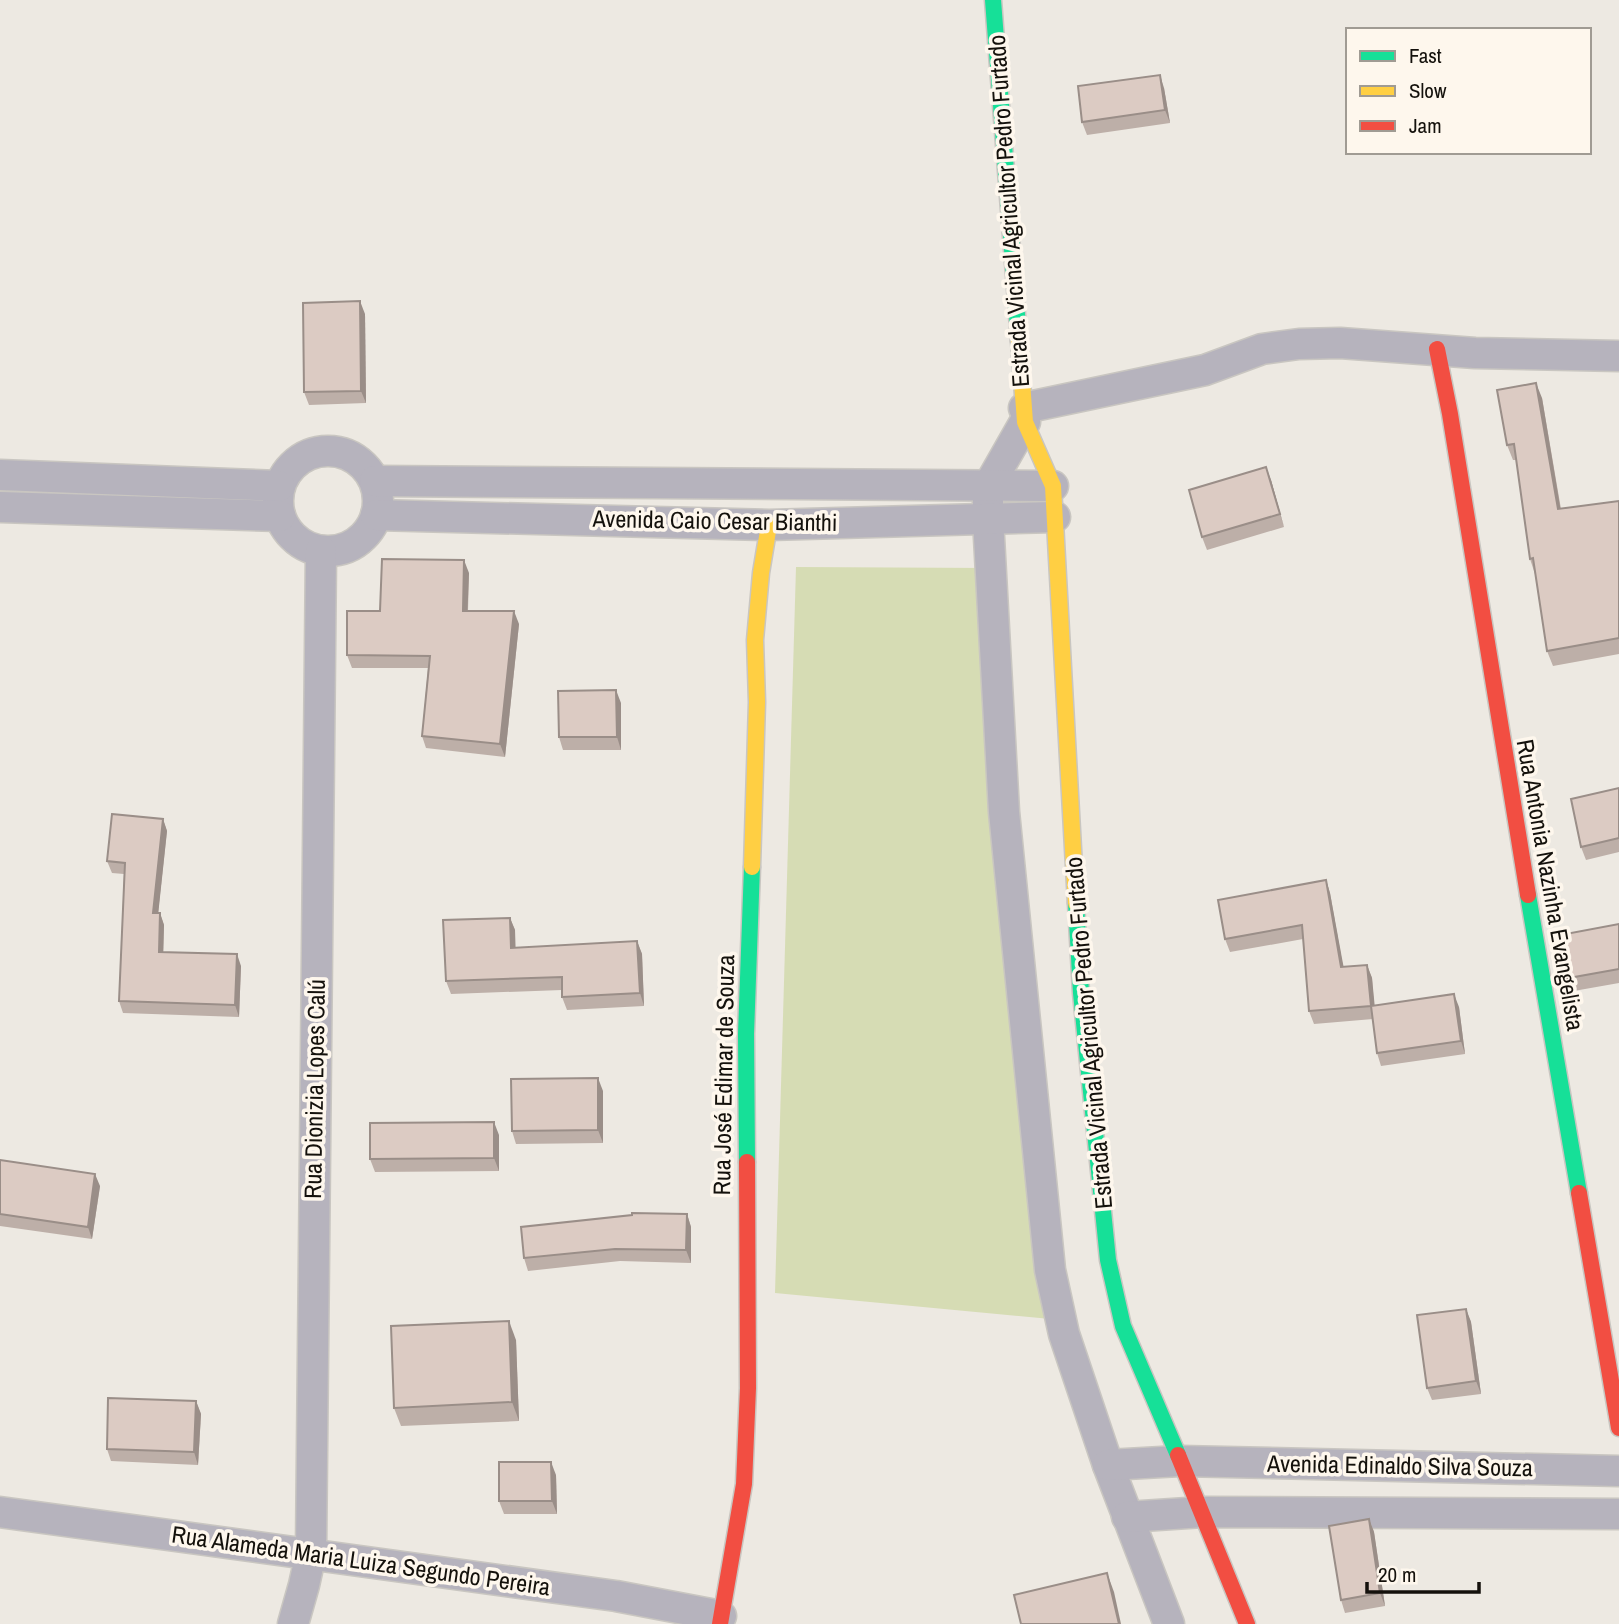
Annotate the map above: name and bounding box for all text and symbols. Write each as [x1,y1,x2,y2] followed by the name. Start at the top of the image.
[1346,28,1591,154] legend
[980,34,1036,388] street label: Estrada Vicinal Agricultor Pedro Furtado
[1409,41,1442,70] text: Fast
[1409,76,1447,105] text: Slow
[1409,111,1442,140] text: Jam
[591,502,838,538] street label: Avenida Caio Cesar Bianthi
[1510,737,1592,1033] street label: Rua Antonia Nazinha Evangelista
[1057,856,1119,1210] street label: Estrada Vicinal Agricultor Pedro Furtado
[705,954,741,1196] street label: Rua José Edimar de Souza
[296,979,332,1199] street label: Rua Dionizia Lopes Calú
[1266,1447,1533,1483] street label: Avenida Edinaldo Silva Souza
[170,1518,552,1602] street label: Rua Alameda Maria Luiza Segundo Pereira
[1367,1550,1479,1594] scale bar
[1378,1560,1416,1589] text: 20 m

